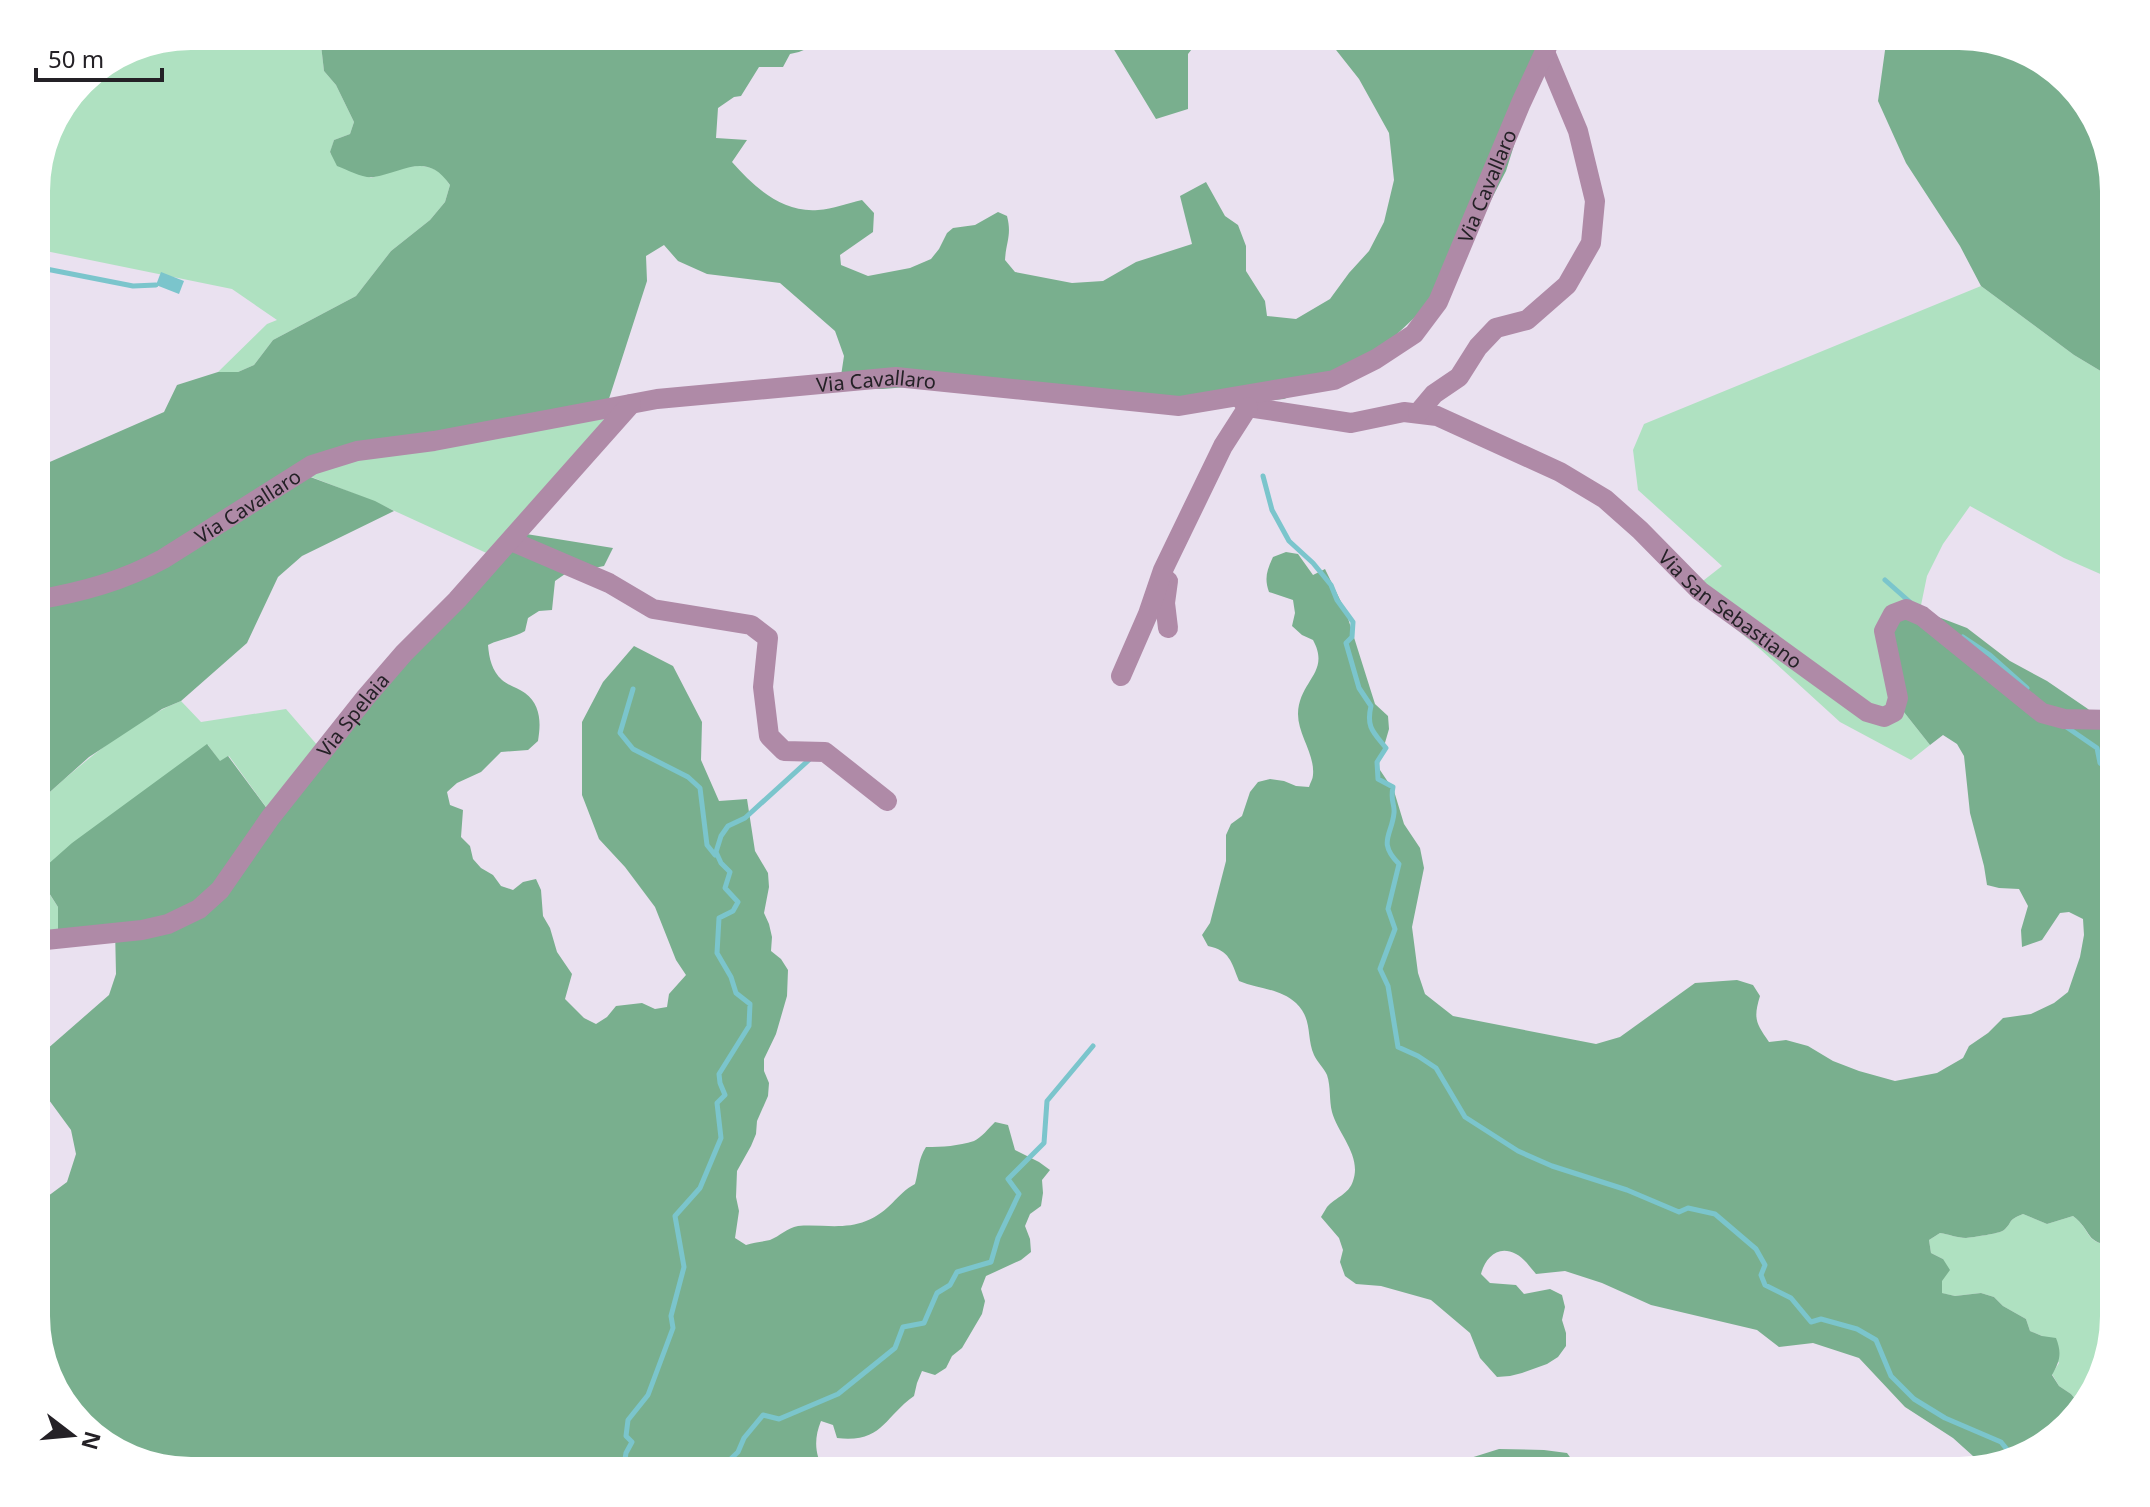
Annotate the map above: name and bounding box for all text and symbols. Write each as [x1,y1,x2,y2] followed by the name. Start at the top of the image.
[36,32,162,82] scale bar
[48,42,104,75] text: 50 m
[1451,125,1522,247] street label: Via Cavallaro
[815,363,937,398] street label: Via Cavallaro
[189,462,306,549] street label: Via Cavallaro
[1653,543,1808,674] street label: Via San Sebastiano
[310,667,395,762] street label: Via Spelaia
[32,1395,112,1475] north arrow
[75,1428,109,1454] text: N

